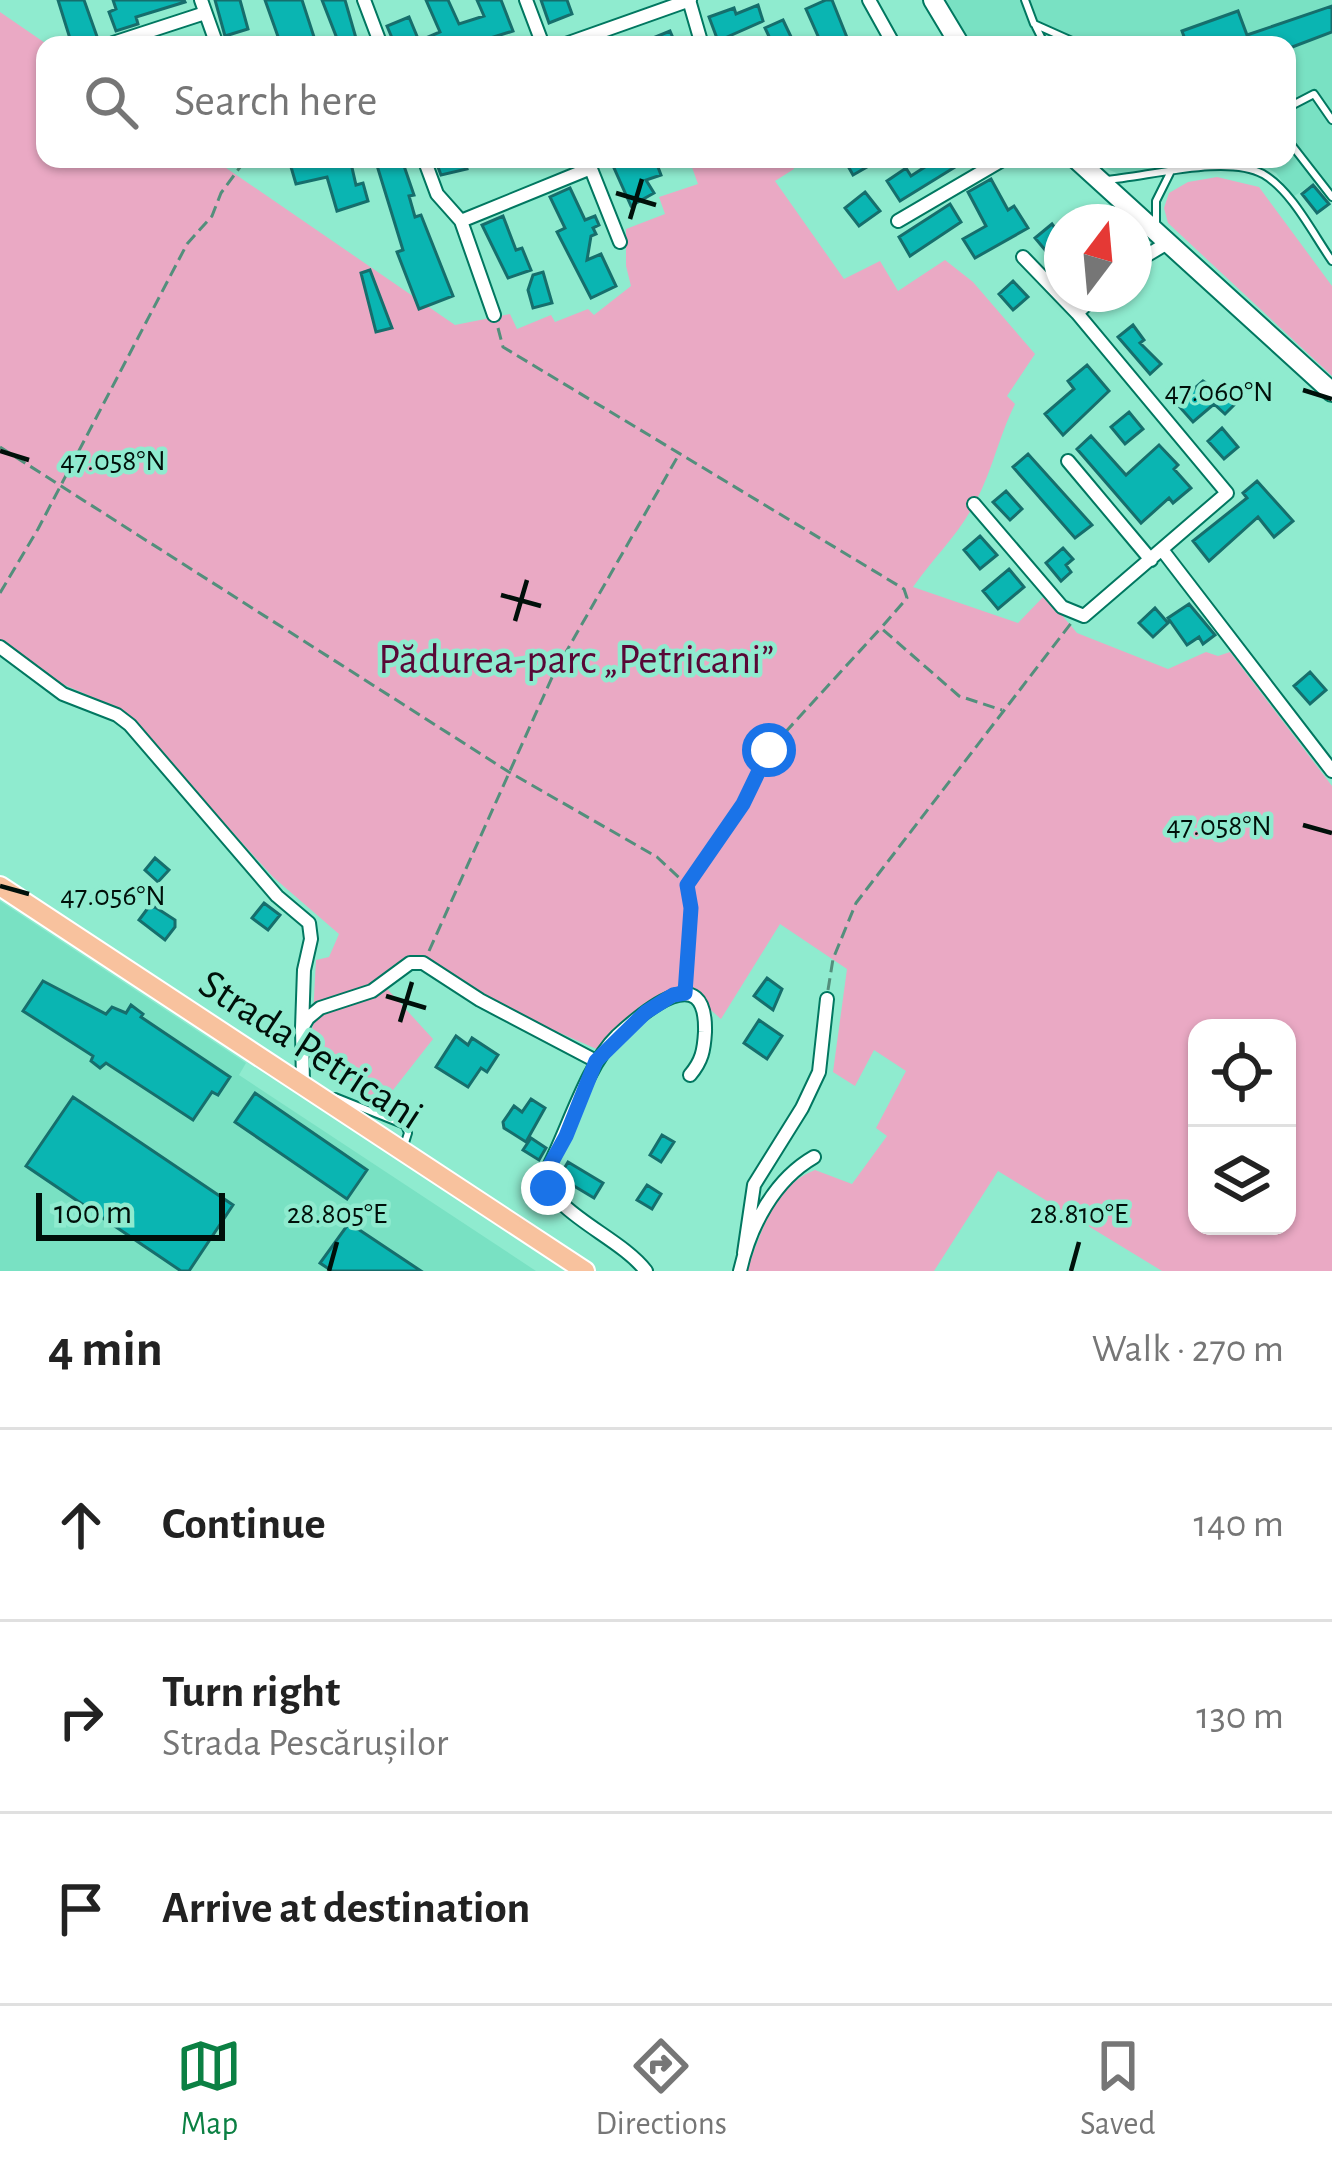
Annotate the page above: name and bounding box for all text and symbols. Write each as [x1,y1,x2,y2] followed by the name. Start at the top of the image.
[36,36,1296,168] search box
[78,69,144,135] icon: search
[174,79,377,124] text: Search here
[1044,204,1152,312] north arrow
[1165,377,1273,407] text: 47.060°N
[60,446,166,476] text: 47.058°N
[378,639,774,681] park label: Pădurea-parc „Petricani”
[742,723,796,777] route start
[1166,811,1272,841] text: 47.058°N
[60,881,166,911] text: 47.056°N
[192,962,430,1137] street label: Strada Petricani
[1188,1019,1296,1235] map controls
[1188,1019,1296,1127] button: locate
[1188,1127,1296,1235] button: layers
[521,1161,575,1215] route end
[36,1187,225,1240] scale bar
[54,1197,132,1230] text: 100 m
[287,1199,387,1229] text: 28.805°E
[1030,1199,1128,1229] text: 28.810°E
[48,1324,163,1375] text: 4 min
[1092,1330,1284,1369] text: Walk · 270 m
[48,1492,114,1558] icon: ahead
[162,1502,326,1547] text: Continue
[1194,1505,1284,1544] text: 140 m
[162,1670,340,1715] text: Turn right
[48,1684,114,1750] icon: right
[1196,1697,1284,1736] text: 130 m
[162,1724,448,1763] text: Strada Pescărușilor
[48,1876,114,1942] icon: arrive
[162,1886,530,1931] text: Arrive at destination
[176,2033,242,2145] tab: Map
[595,2033,727,2145] tab: Directions
[1080,2033,1155,2145] tab: Saved

